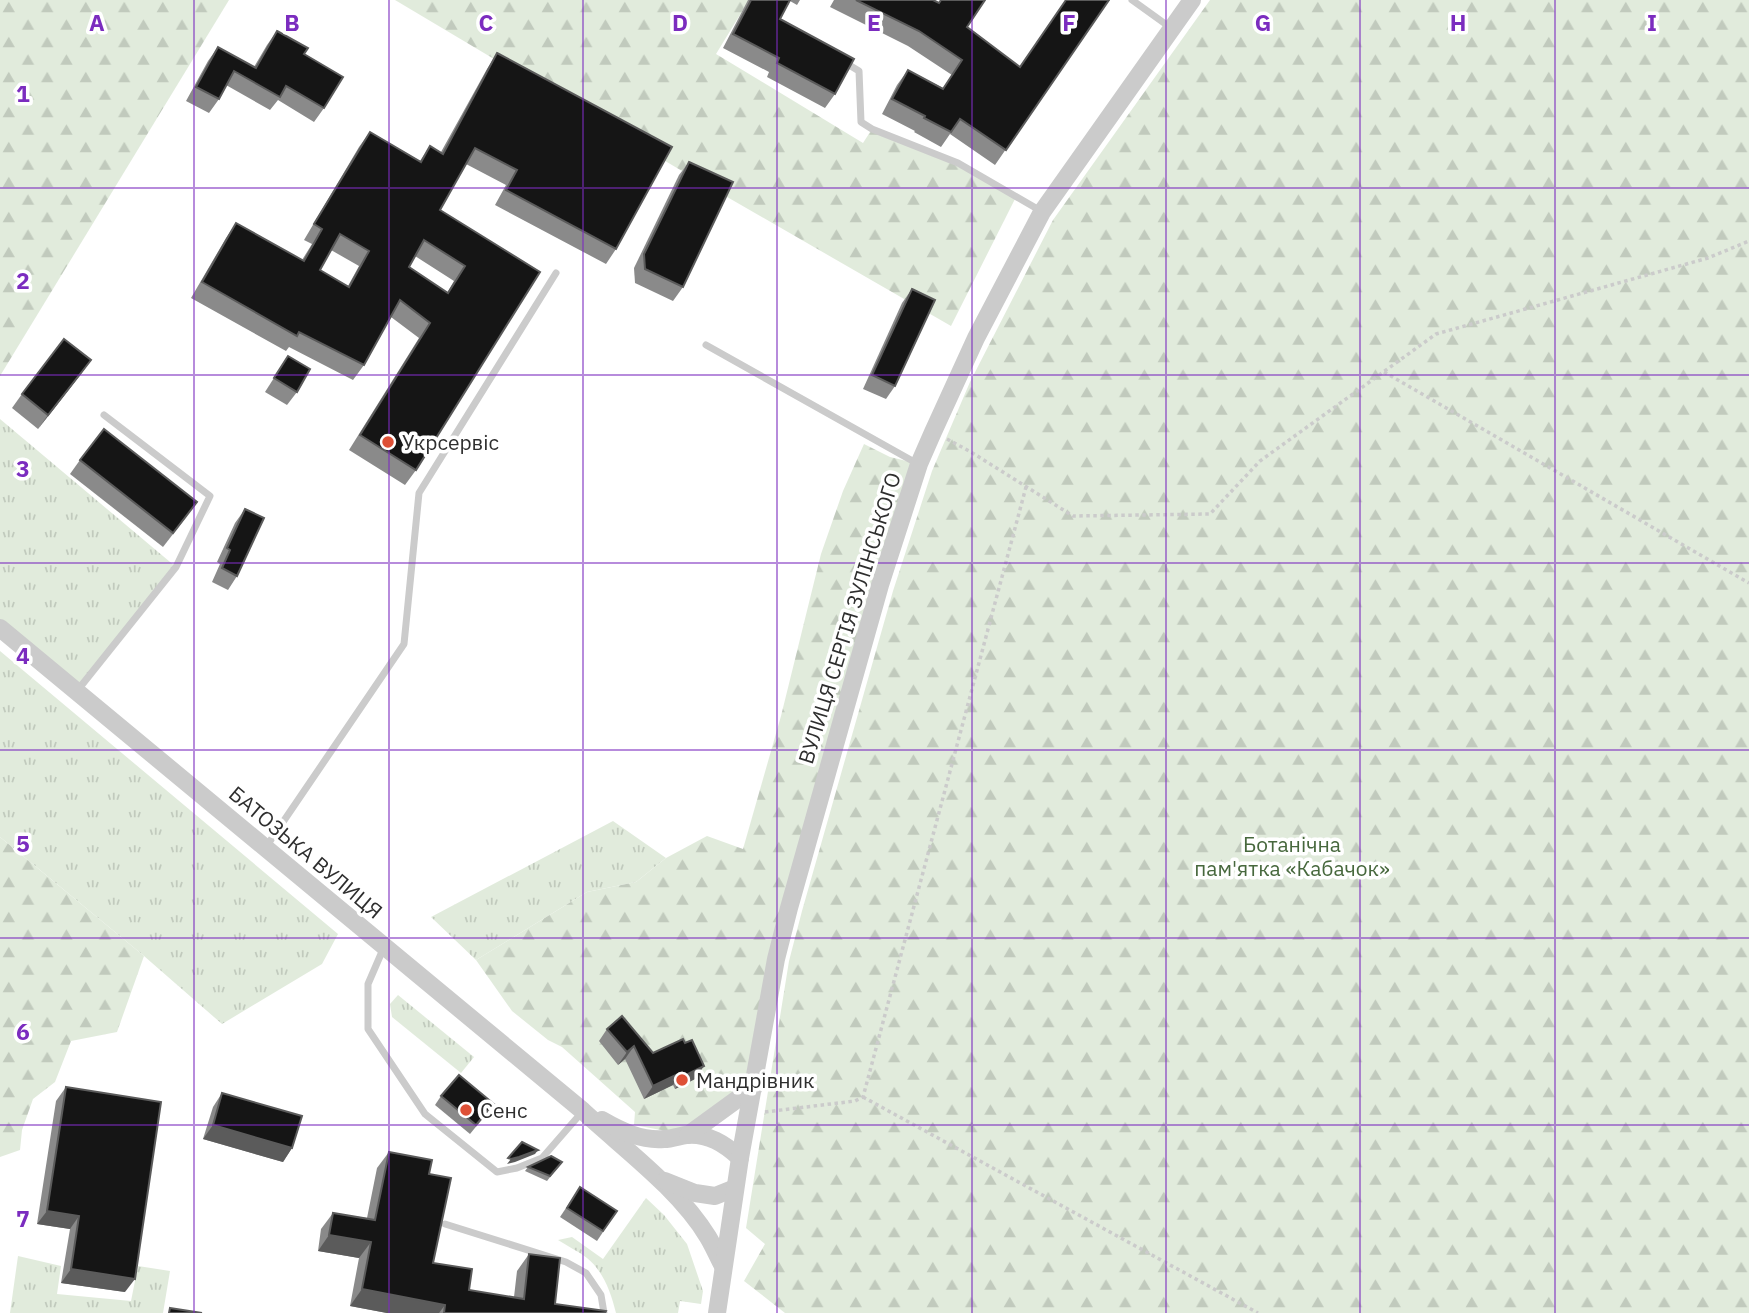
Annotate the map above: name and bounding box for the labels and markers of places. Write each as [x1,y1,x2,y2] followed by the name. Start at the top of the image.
[402,428,499,456] place label: Укрсервіс
[380,434,396,450] marker: Укрсервіс
[696,1066,815,1094] place label: Мандрівник
[674,1072,690,1088] marker: Мандрівник
[480,1096,527,1124] place label: Сенс
[458,1102,474,1118] marker: Сенс

